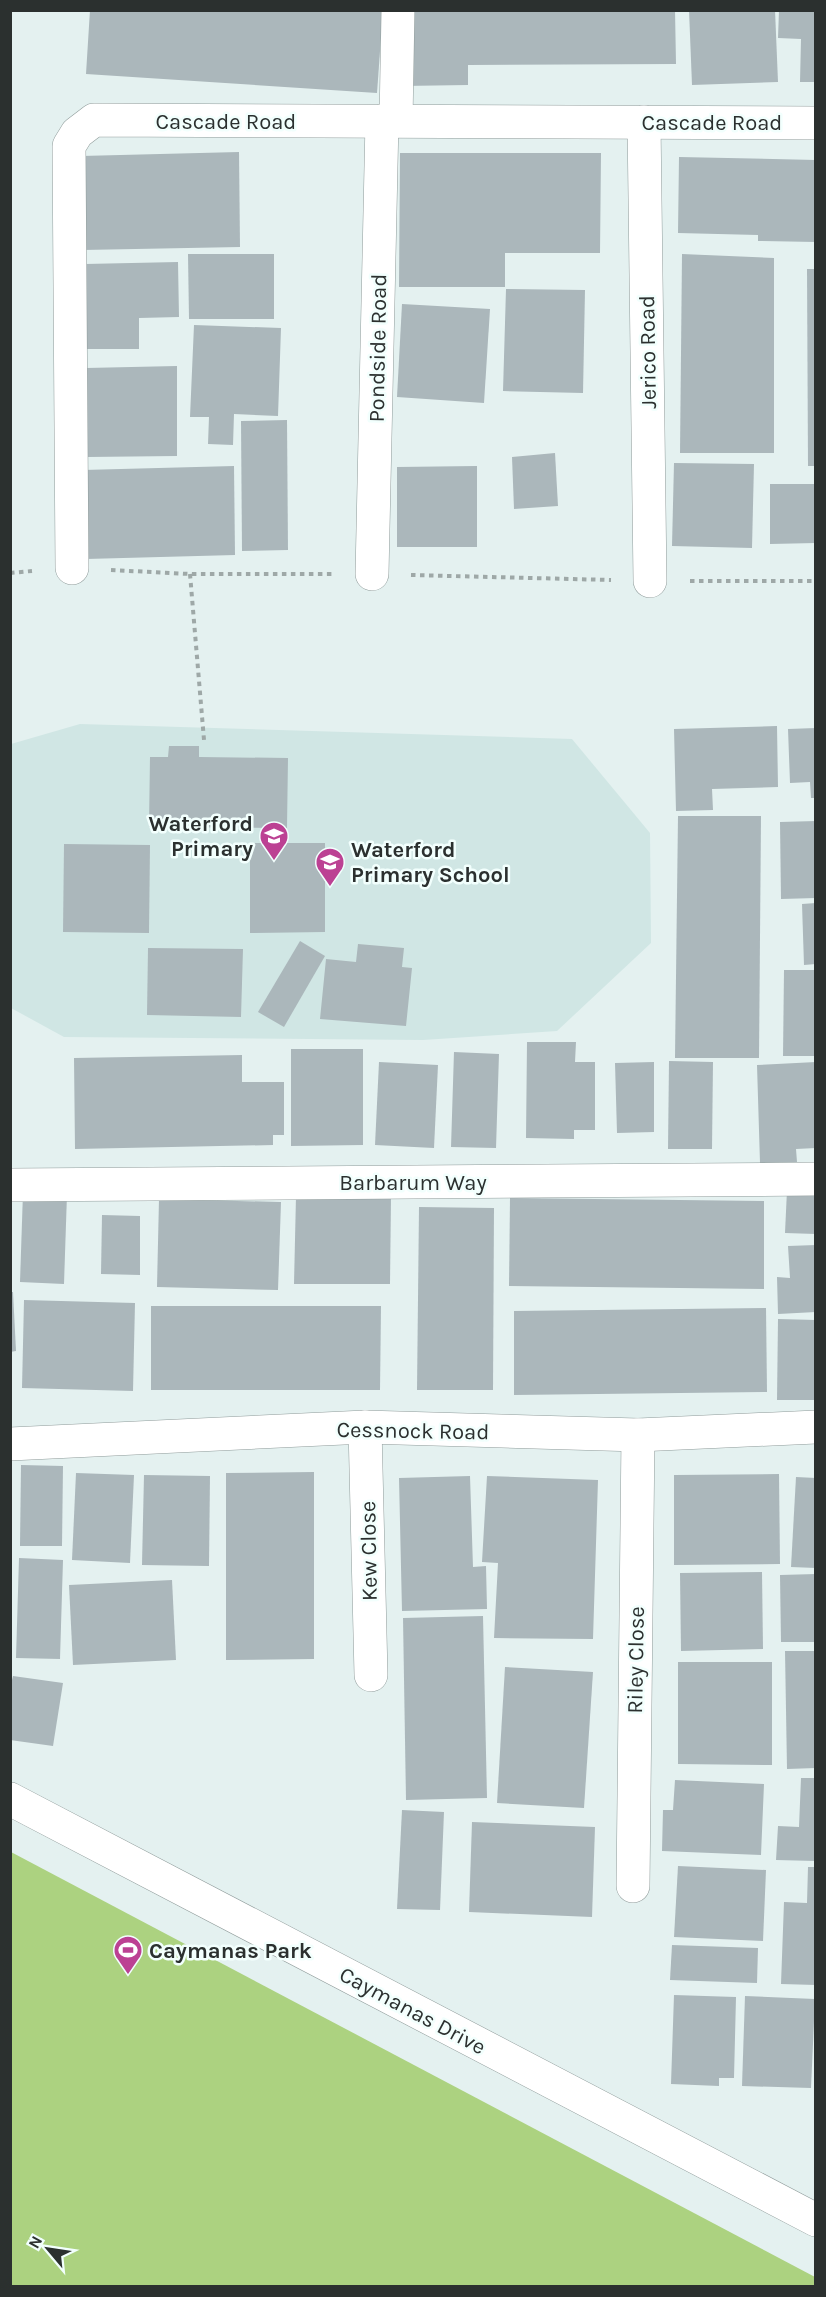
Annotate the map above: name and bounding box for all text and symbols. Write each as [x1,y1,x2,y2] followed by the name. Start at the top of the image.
[156,109,296,135] street label: Cascade Road
[642,110,782,136] street label: Cascade Road
[364,273,392,423] street label: Pondside Road
[634,295,662,409] street label: Jerico Road
[149,811,253,862] place label: Waterford Primary
[258,820,290,862] school or university icon: Waterford Primary
[351,837,510,888] place label: Waterford Primary School
[314,846,346,888] school or university icon: Waterford Primary School
[339,1170,487,1196] street label: Barbarum Way
[336,1417,490,1445] street label: Cessnock Road
[355,1501,383,1601] street label: Kew Close
[622,1606,650,1714] street label: Riley Close
[112,1934,144,1976] sports icon: Caymanas Park
[149,1938,312,1964] place label: Caymanas Park
[335,1961,490,2060] street label: Caymanas Drive
[18,2219,78,2279] north arrow
[24,2232,46,2252] text: N

